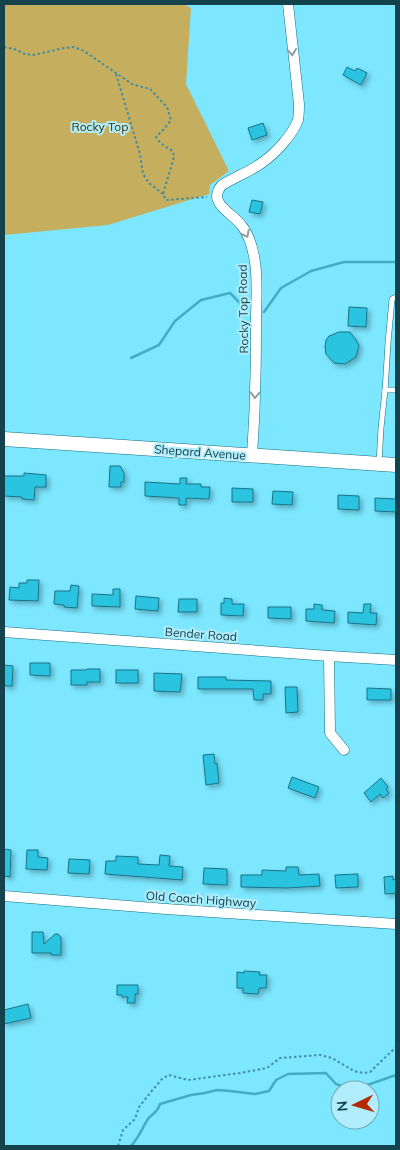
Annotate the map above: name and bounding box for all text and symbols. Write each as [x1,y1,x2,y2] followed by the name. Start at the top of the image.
[286,49,297,57] one-way arrow
[72,119,128,134] park label: Rocky Top
[240,228,250,237] one-way arrow
[235,264,251,354] street label: Rocky Top Road
[250,391,260,399] one-way arrow
[154,441,246,463] street label: Shepard Avenue
[164,624,238,644] street label: Bender Road
[145,888,257,910] street label: Old Coach Highway
[330,1080,380,1130] north arrow
[333,1100,351,1112] text: N

